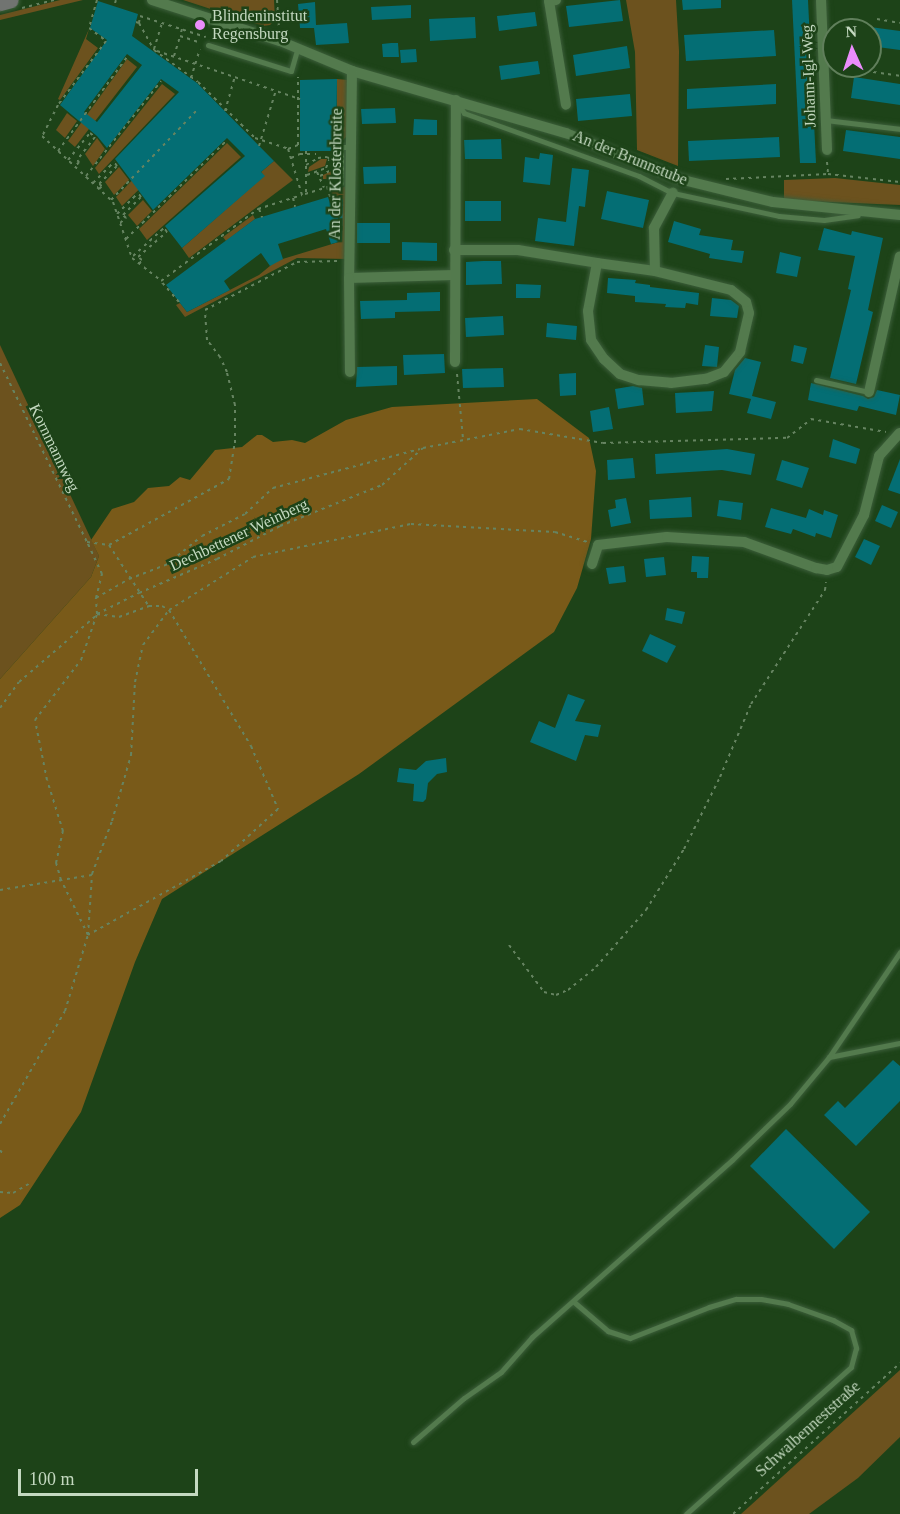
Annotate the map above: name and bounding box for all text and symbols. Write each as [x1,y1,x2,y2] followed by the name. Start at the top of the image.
[212,6,307,44] place label: Blindeninstitut Regensburg
[193,18,207,32] marker: Blindeninstitut Regensburg
[822,18,882,78] north arrow
[845,23,857,40] text: N
[798,24,820,128] street label: Johann-Igl-Weg
[325,108,347,240] street label: An der Klosterbreite
[570,126,690,190] street label: An der Brunnstube
[25,401,83,495] street label: Kornmannweg
[167,494,311,576] street label: Dechbettener Weinberg
[752,1377,864,1481] street label: Schwalbenneststraße
[21,1457,201,1495] scale bar
[29,1469,75,1489] text: 100 m

